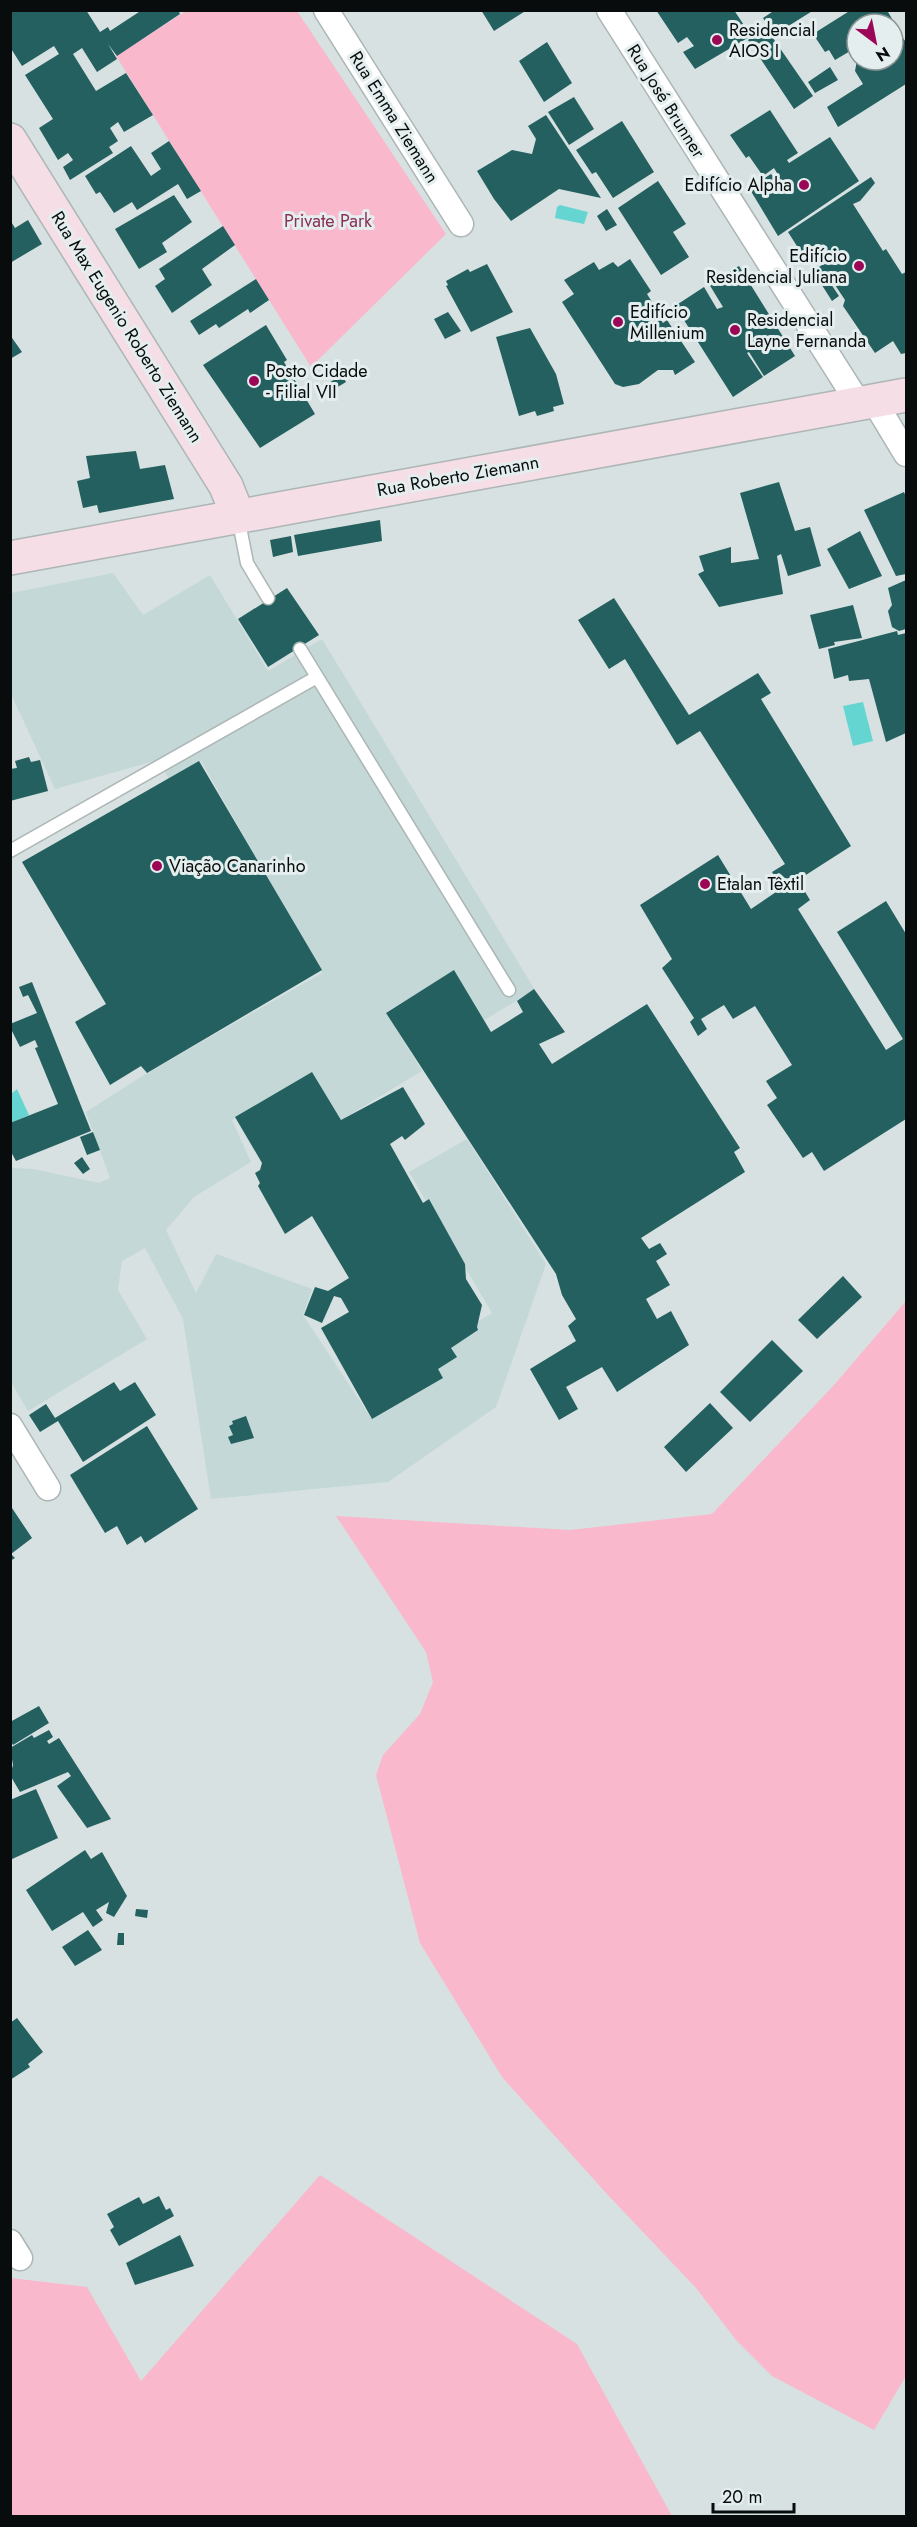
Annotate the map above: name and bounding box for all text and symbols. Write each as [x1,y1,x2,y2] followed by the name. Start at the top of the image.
[845,12,905,72] north arrow
[729,17,815,64] place label: Residencial AIOS I
[710,33,724,47] marker: Residencial AIOS I
[621,39,712,164] street label: Rua José Brunner
[871,41,894,67] text: N
[343,46,445,188] street label: Rua Emma Ziemann
[684,172,792,198] place label: Edifício Alpha
[797,178,811,192] marker: Edifício Alpha
[45,206,209,448] street label: Rua Max Eugenio Roberto Ziemann
[284,208,372,234] park label: Private Park
[706,243,847,290] place label: Edifício Residencial Juliana
[852,259,866,273] marker: Edifício Residencial Juliana
[630,299,704,346] place label: Edifício Millenium
[747,307,866,354] place label: Residencial Layne Fernanda
[611,315,625,329] marker: Edifício Millenium
[728,323,742,337] marker: Residencial Layne Fernanda
[266,358,367,405] place label: Posto Cidade - Filial VII
[247,374,261,388] marker: Posto Cidade - Filial VII
[375,449,541,503] street label: Rua Roberto Ziemann
[169,853,306,879] place label: Viação Canarinho
[150,859,164,873] marker: Viação Canarinho
[717,871,804,897] place label: Etalan Têxtil
[698,877,712,891] marker: Etalan Têxtil
[713,2476,794,2514] scale bar
[722,2484,762,2510] text: 20 m

